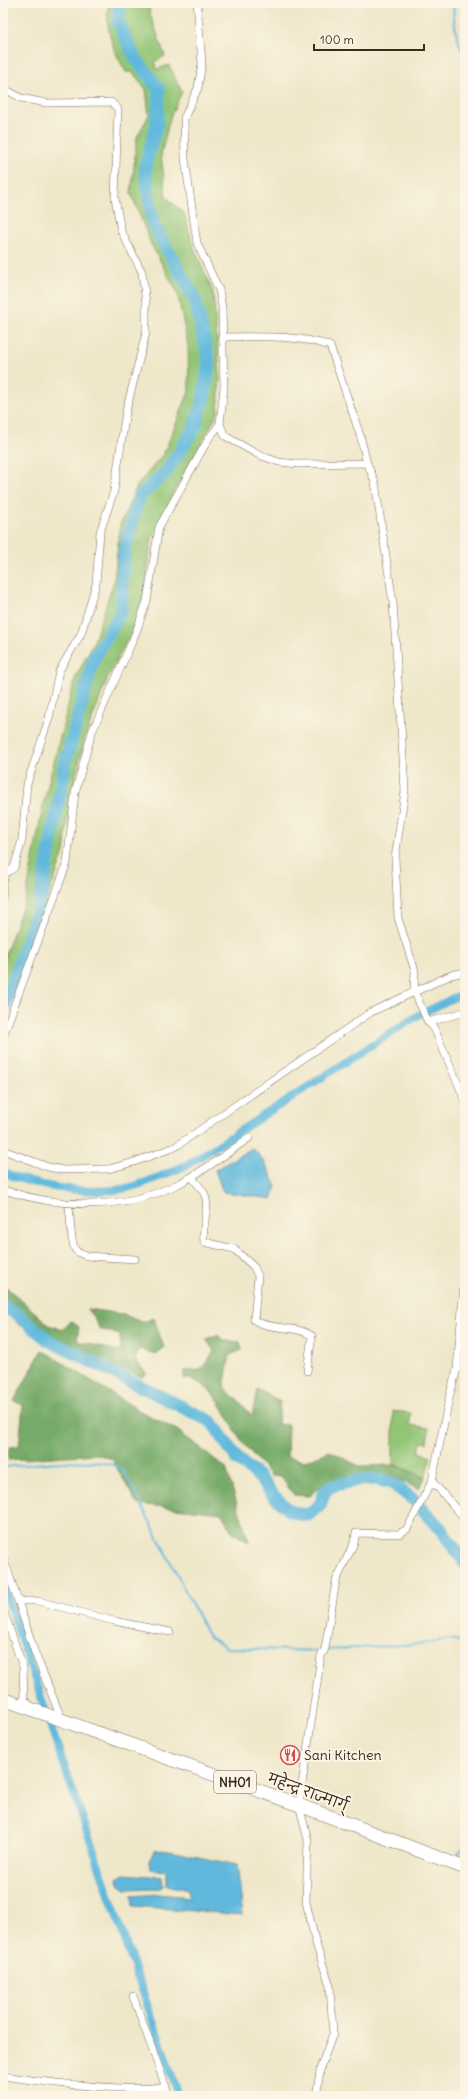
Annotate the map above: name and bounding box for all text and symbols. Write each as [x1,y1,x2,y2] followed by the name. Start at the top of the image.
[314,26,424,52] scale bar
[320,32,354,47] text: 100 m
[279,1744,301,1766] restaurant icon: Sani Kitchen
[304,1746,382,1764] place label: Sani Kitchen
[264,1765,353,1817] street label: महेन्द्र राज्मार्ग्
[214,1771,256,1793] road number: NH01

